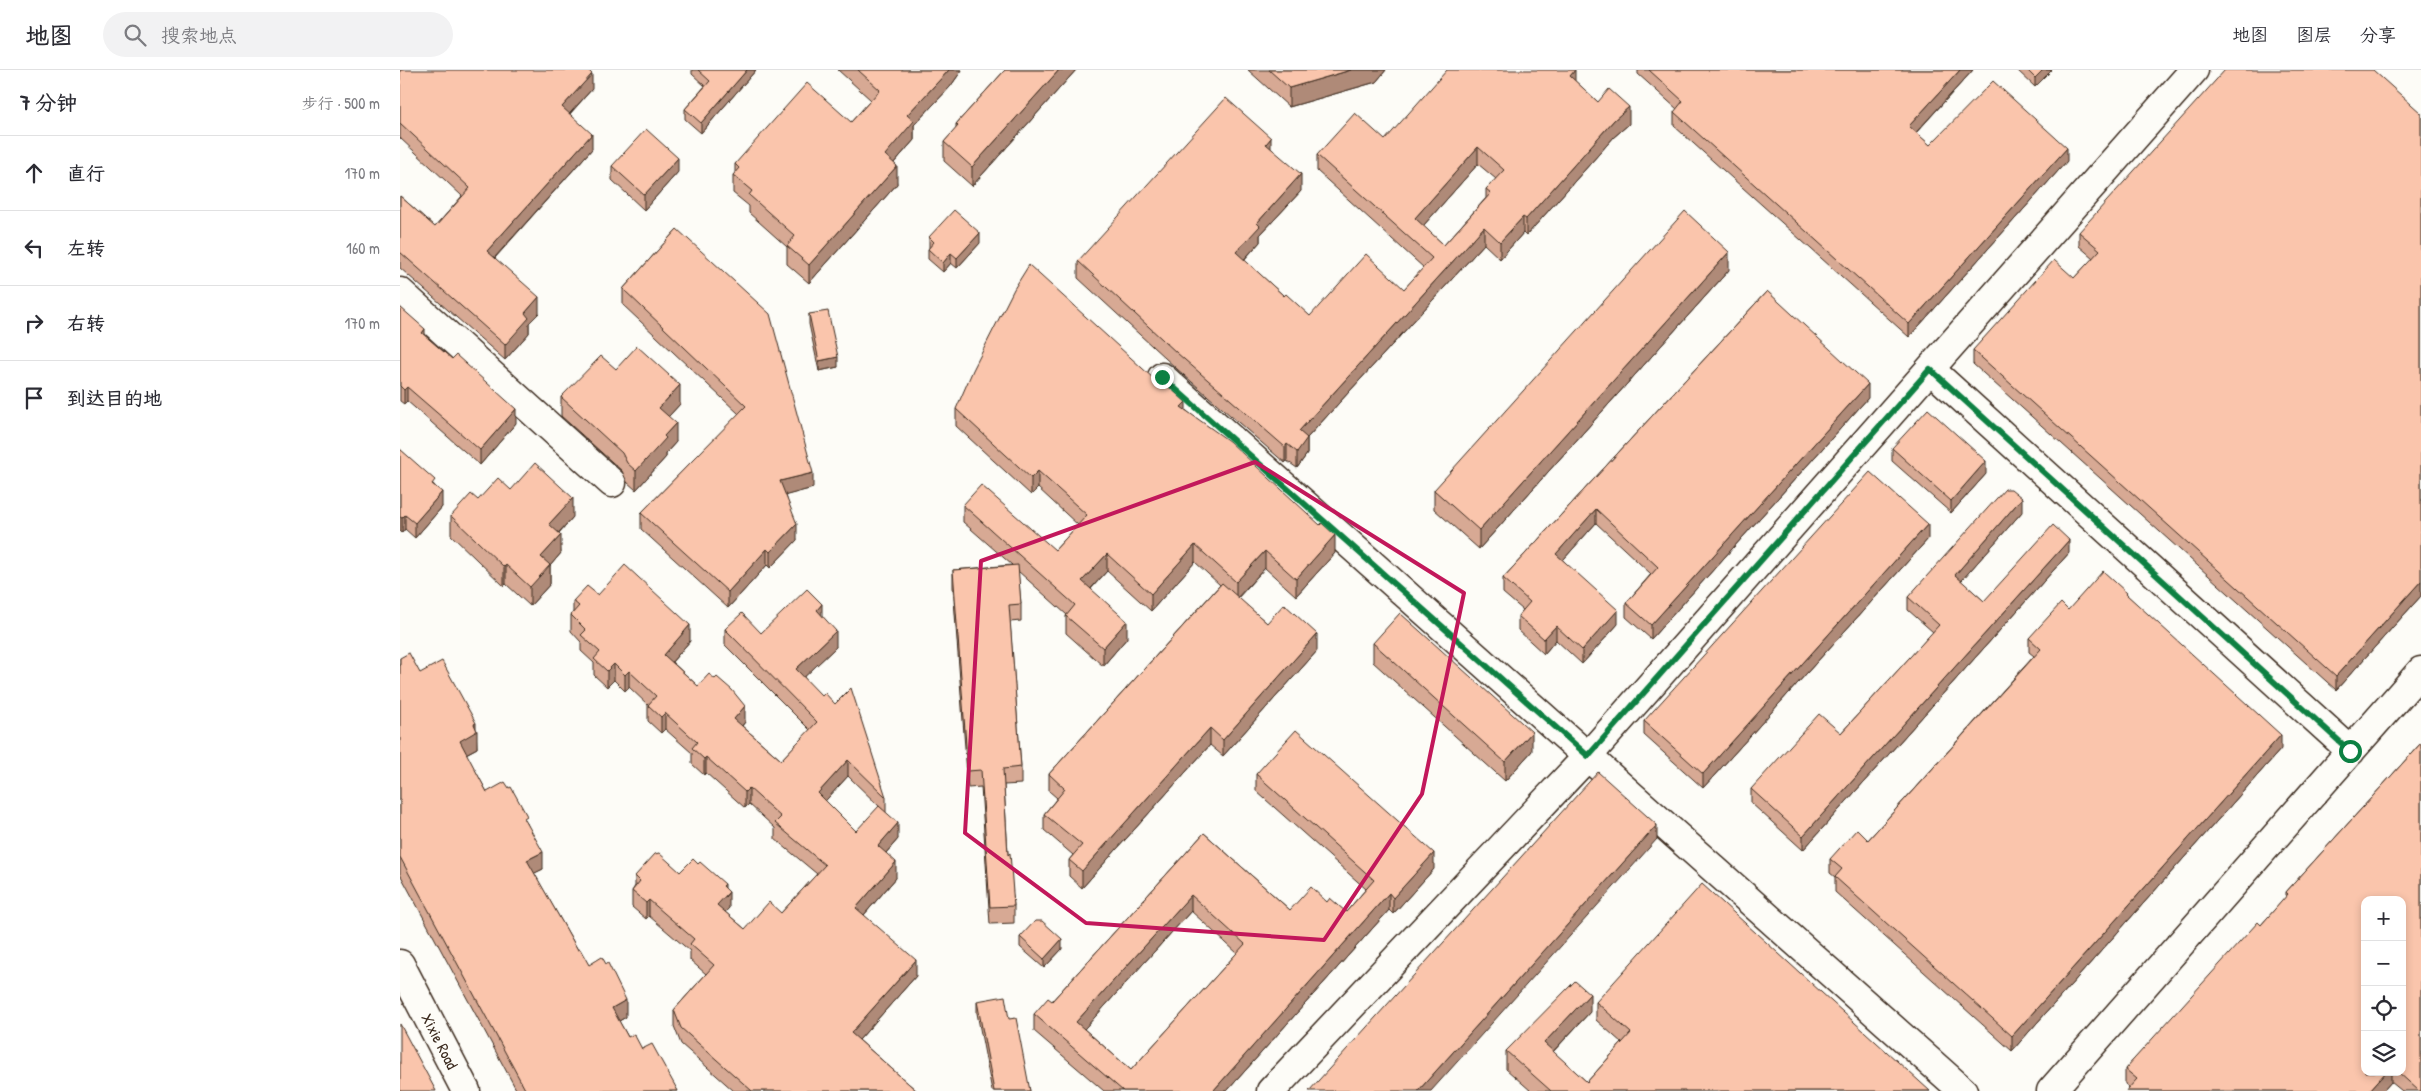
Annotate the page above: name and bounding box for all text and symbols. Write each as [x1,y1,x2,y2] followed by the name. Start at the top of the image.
[103,12,453,57] search box
[25,19,73,51] text: 地图
[121,21,149,49] icon: search
[161,22,237,48] text: 搜索地点
[2232,22,2268,47] text: 地图
[2296,22,2332,47] text: 图层
[2360,22,2396,47] text: 分享
[20,88,77,117] text: 7 分钟
[302,92,380,114] text: 步行 · 500 m
[20,159,48,187] icon: ahead
[67,160,105,186] text: 直行
[345,162,380,184] text: 170 m
[20,234,48,262] icon: left
[67,235,105,261] text: 左转
[346,237,380,259] text: 160 m
[20,309,48,337] icon: right
[67,310,105,336] text: 右转
[345,312,380,334] text: 170 m
[1151,366,1174,389] route end
[20,384,48,412] icon: arrive
[67,385,162,411] text: 到达目的地
[2339,740,2362,763] route start
[2361,896,2406,1076] map controls
[2361,896,2406,941] button: +
[2361,941,2406,986] button: −
[2361,986,2406,1031] button: locate
[417,1009,463,1073] street label: Xixie Road
[2361,1031,2406,1076] button: layers

